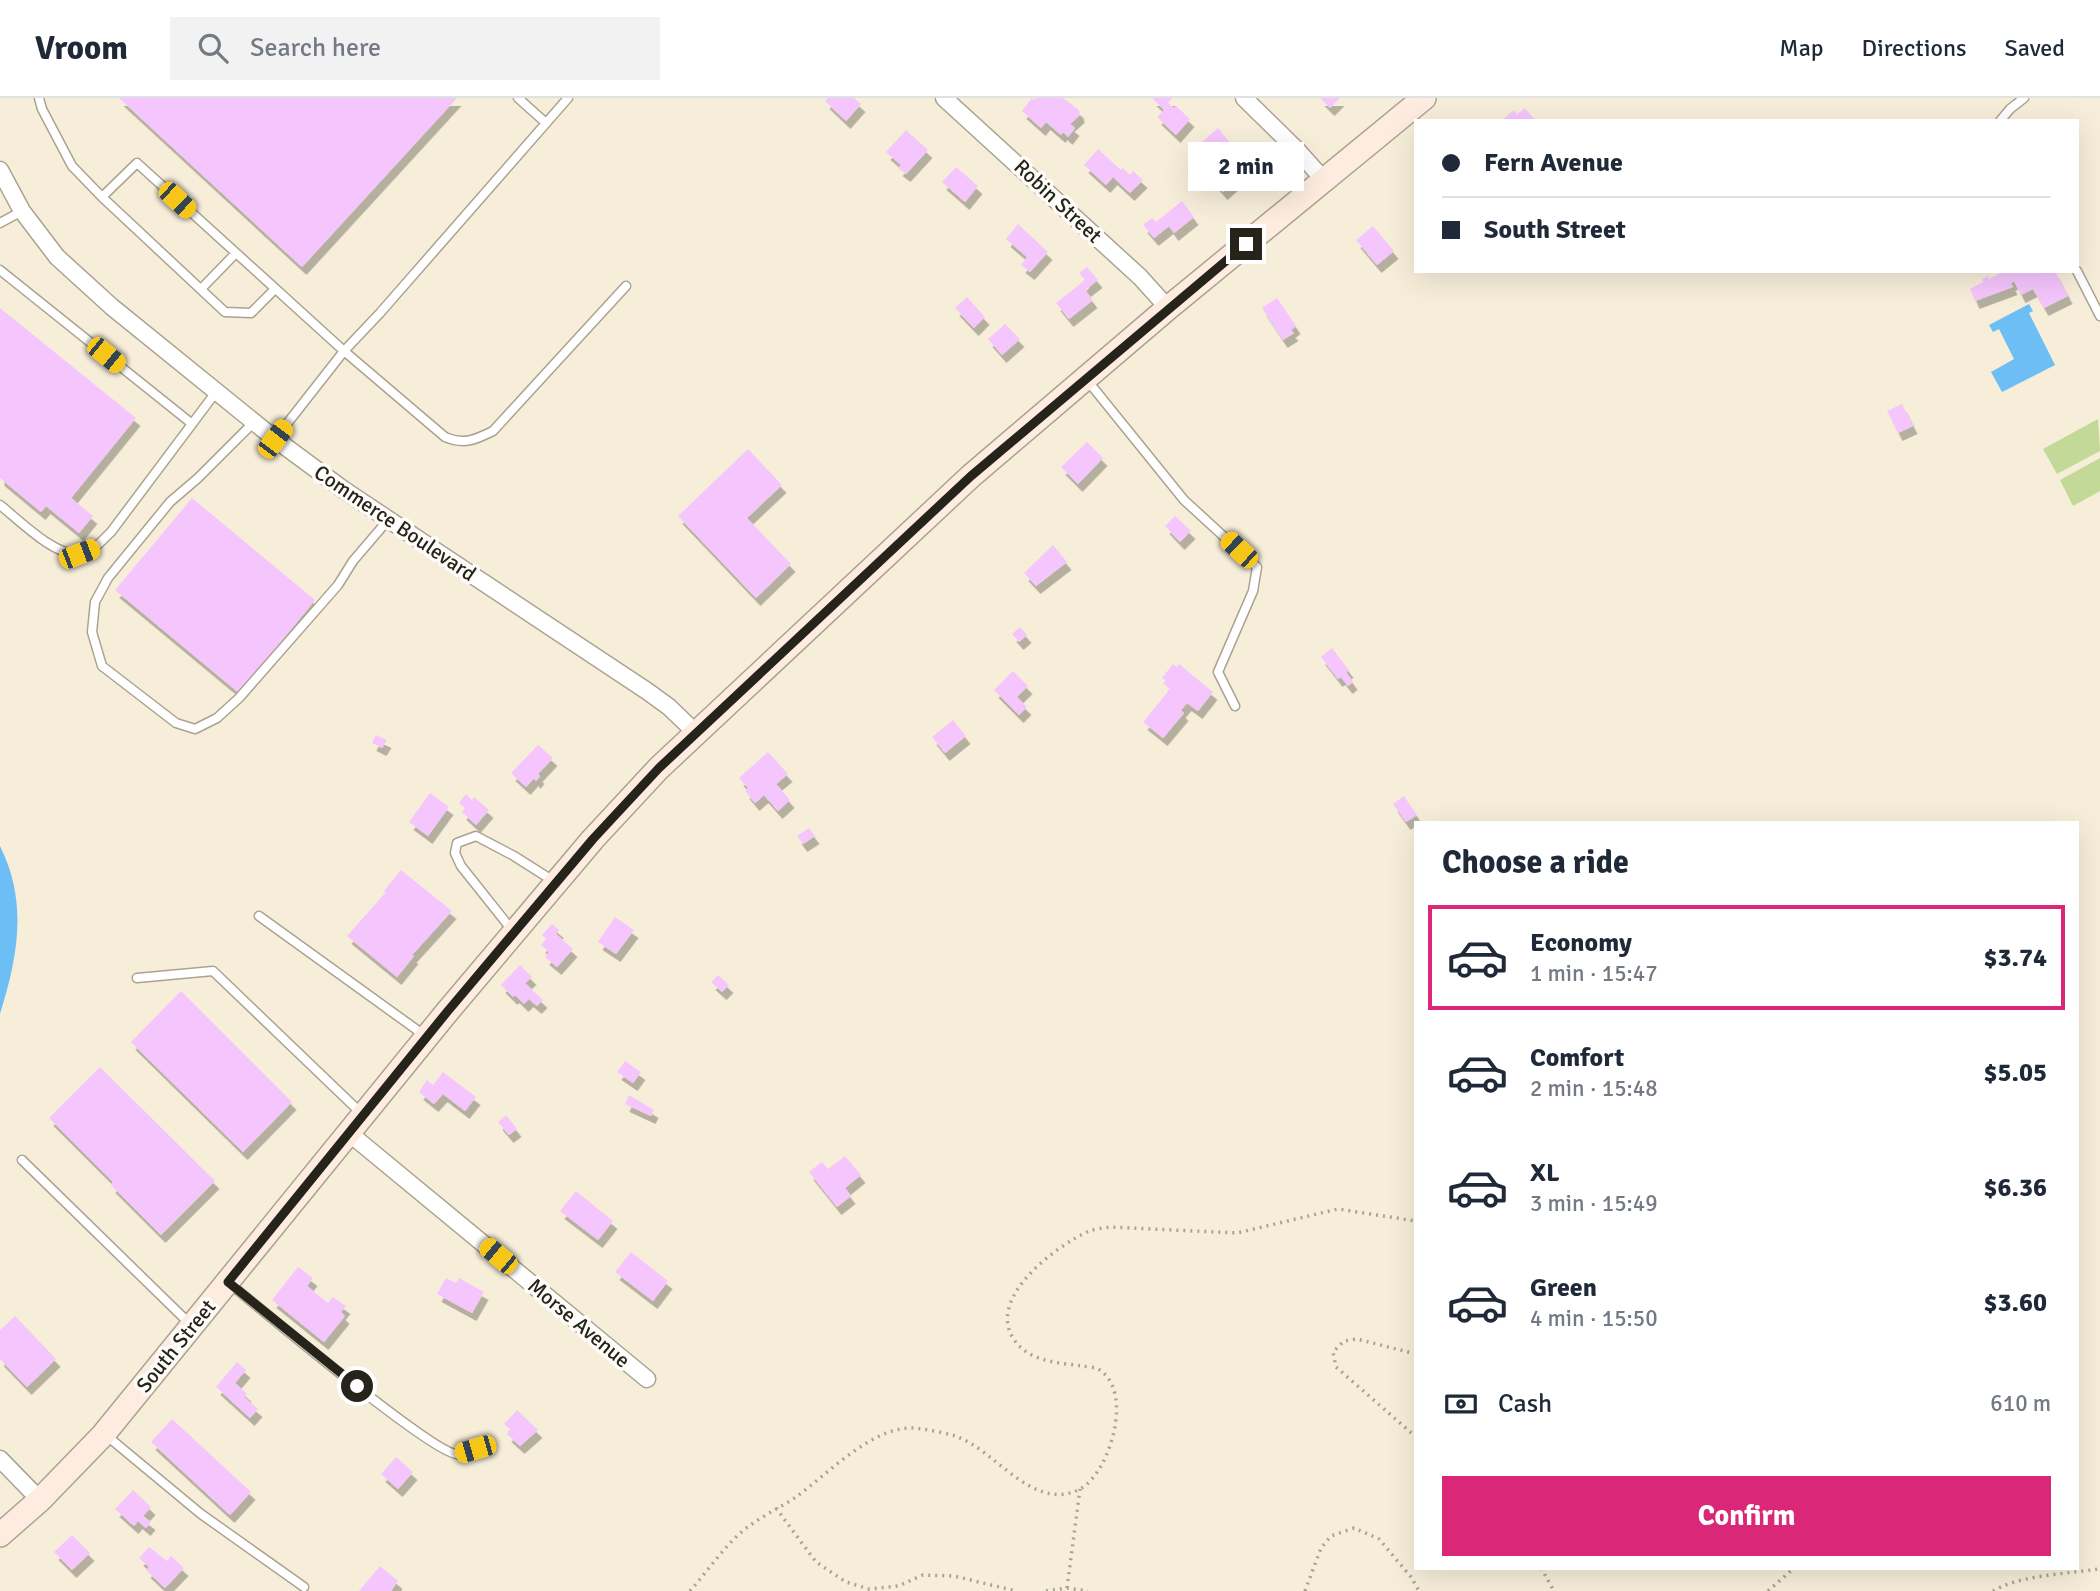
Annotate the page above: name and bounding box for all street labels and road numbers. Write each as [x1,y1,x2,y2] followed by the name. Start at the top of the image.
[1009,154,1107,248] street label: Robin Street
[309,459,481,587] street label: Commerce Boulevard
[523,1273,635,1373] street label: Morse Avenue
[131,1294,221,1398] street label: South Street

